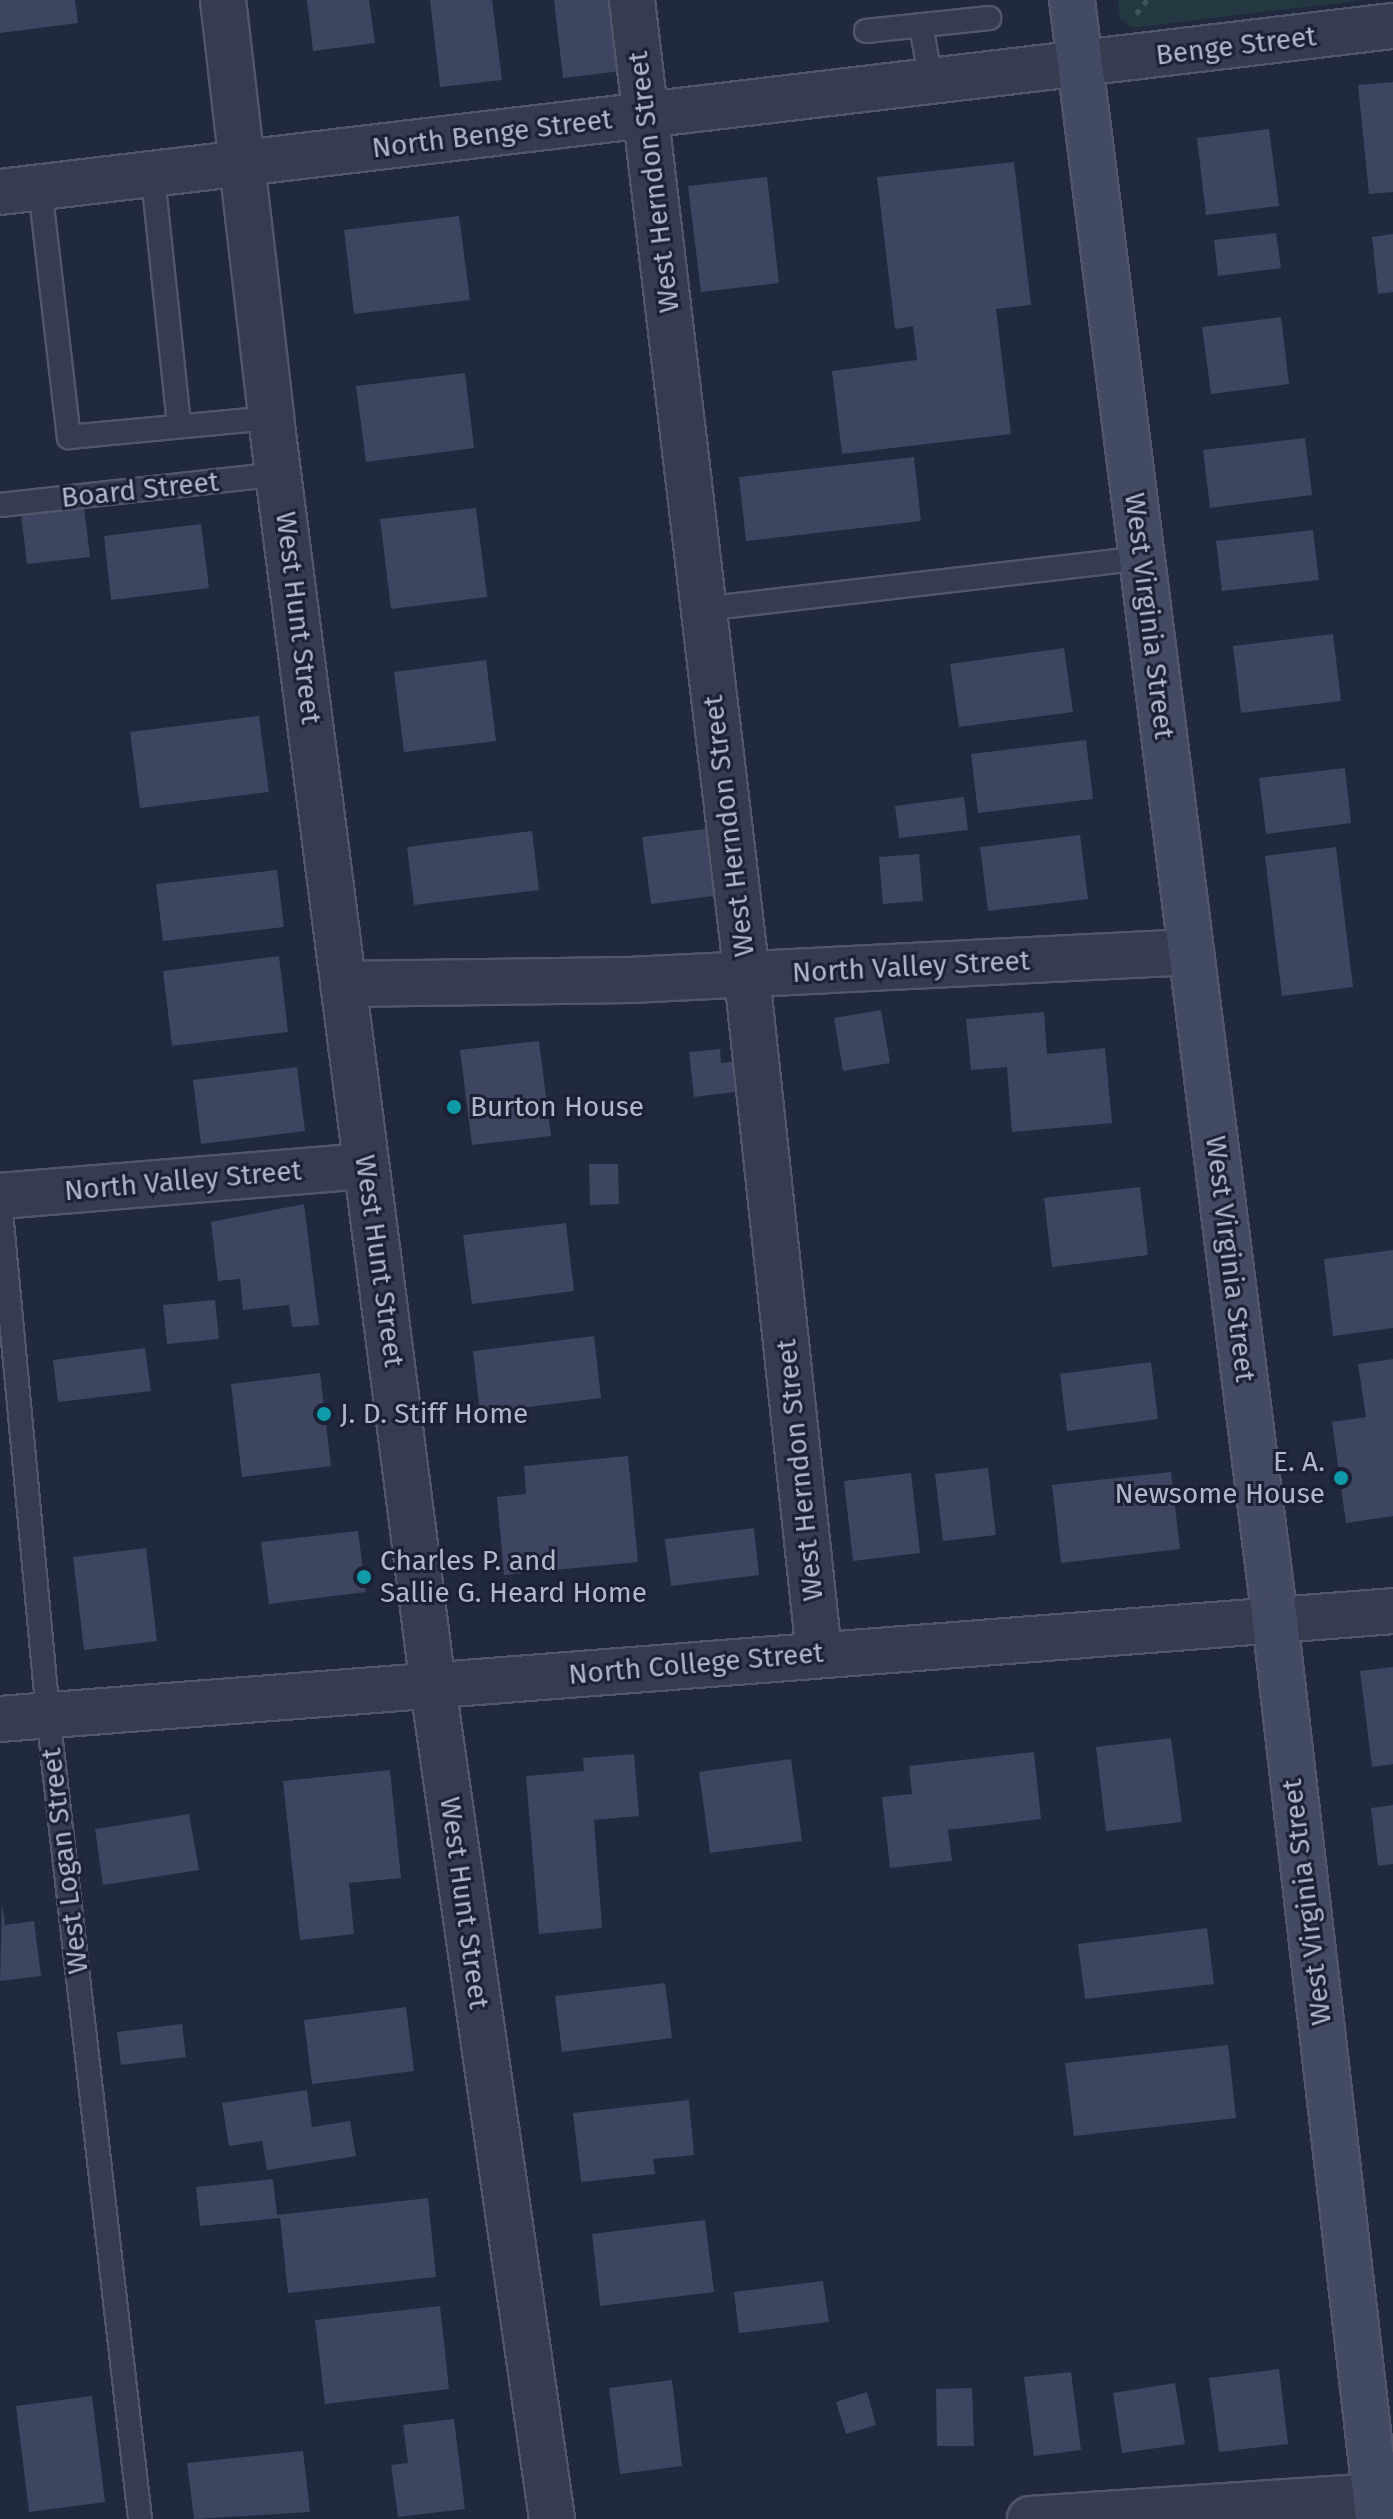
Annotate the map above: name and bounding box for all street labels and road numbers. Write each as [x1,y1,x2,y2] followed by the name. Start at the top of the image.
[1154,19,1318,73] street label: Benge Street
[621,49,687,315] street label: West Herndon Street
[370,103,614,165] street label: North Benge Street
[59,465,221,515] street label: Board Street
[1117,491,1181,741] street label: West Virginia Street
[268,510,328,726] street label: West Hunt Street
[696,693,762,959] street label: West Herndon Street
[791,944,1031,990] street label: North Valley Street
[1198,1134,1262,1384] street label: West Virginia Street
[347,1153,411,1369] street label: West Hunt Street
[63,1154,303,1208] street label: North Valley Street
[770,1337,830,1603] street label: West Herndon Street
[567,1636,825,1692] street label: North College Street
[34,1746,96,1976] street label: West Logan Street
[1275,1777,1339,2027] street label: West Virginia Street
[432,1795,496,2011] street label: West Hunt Street

